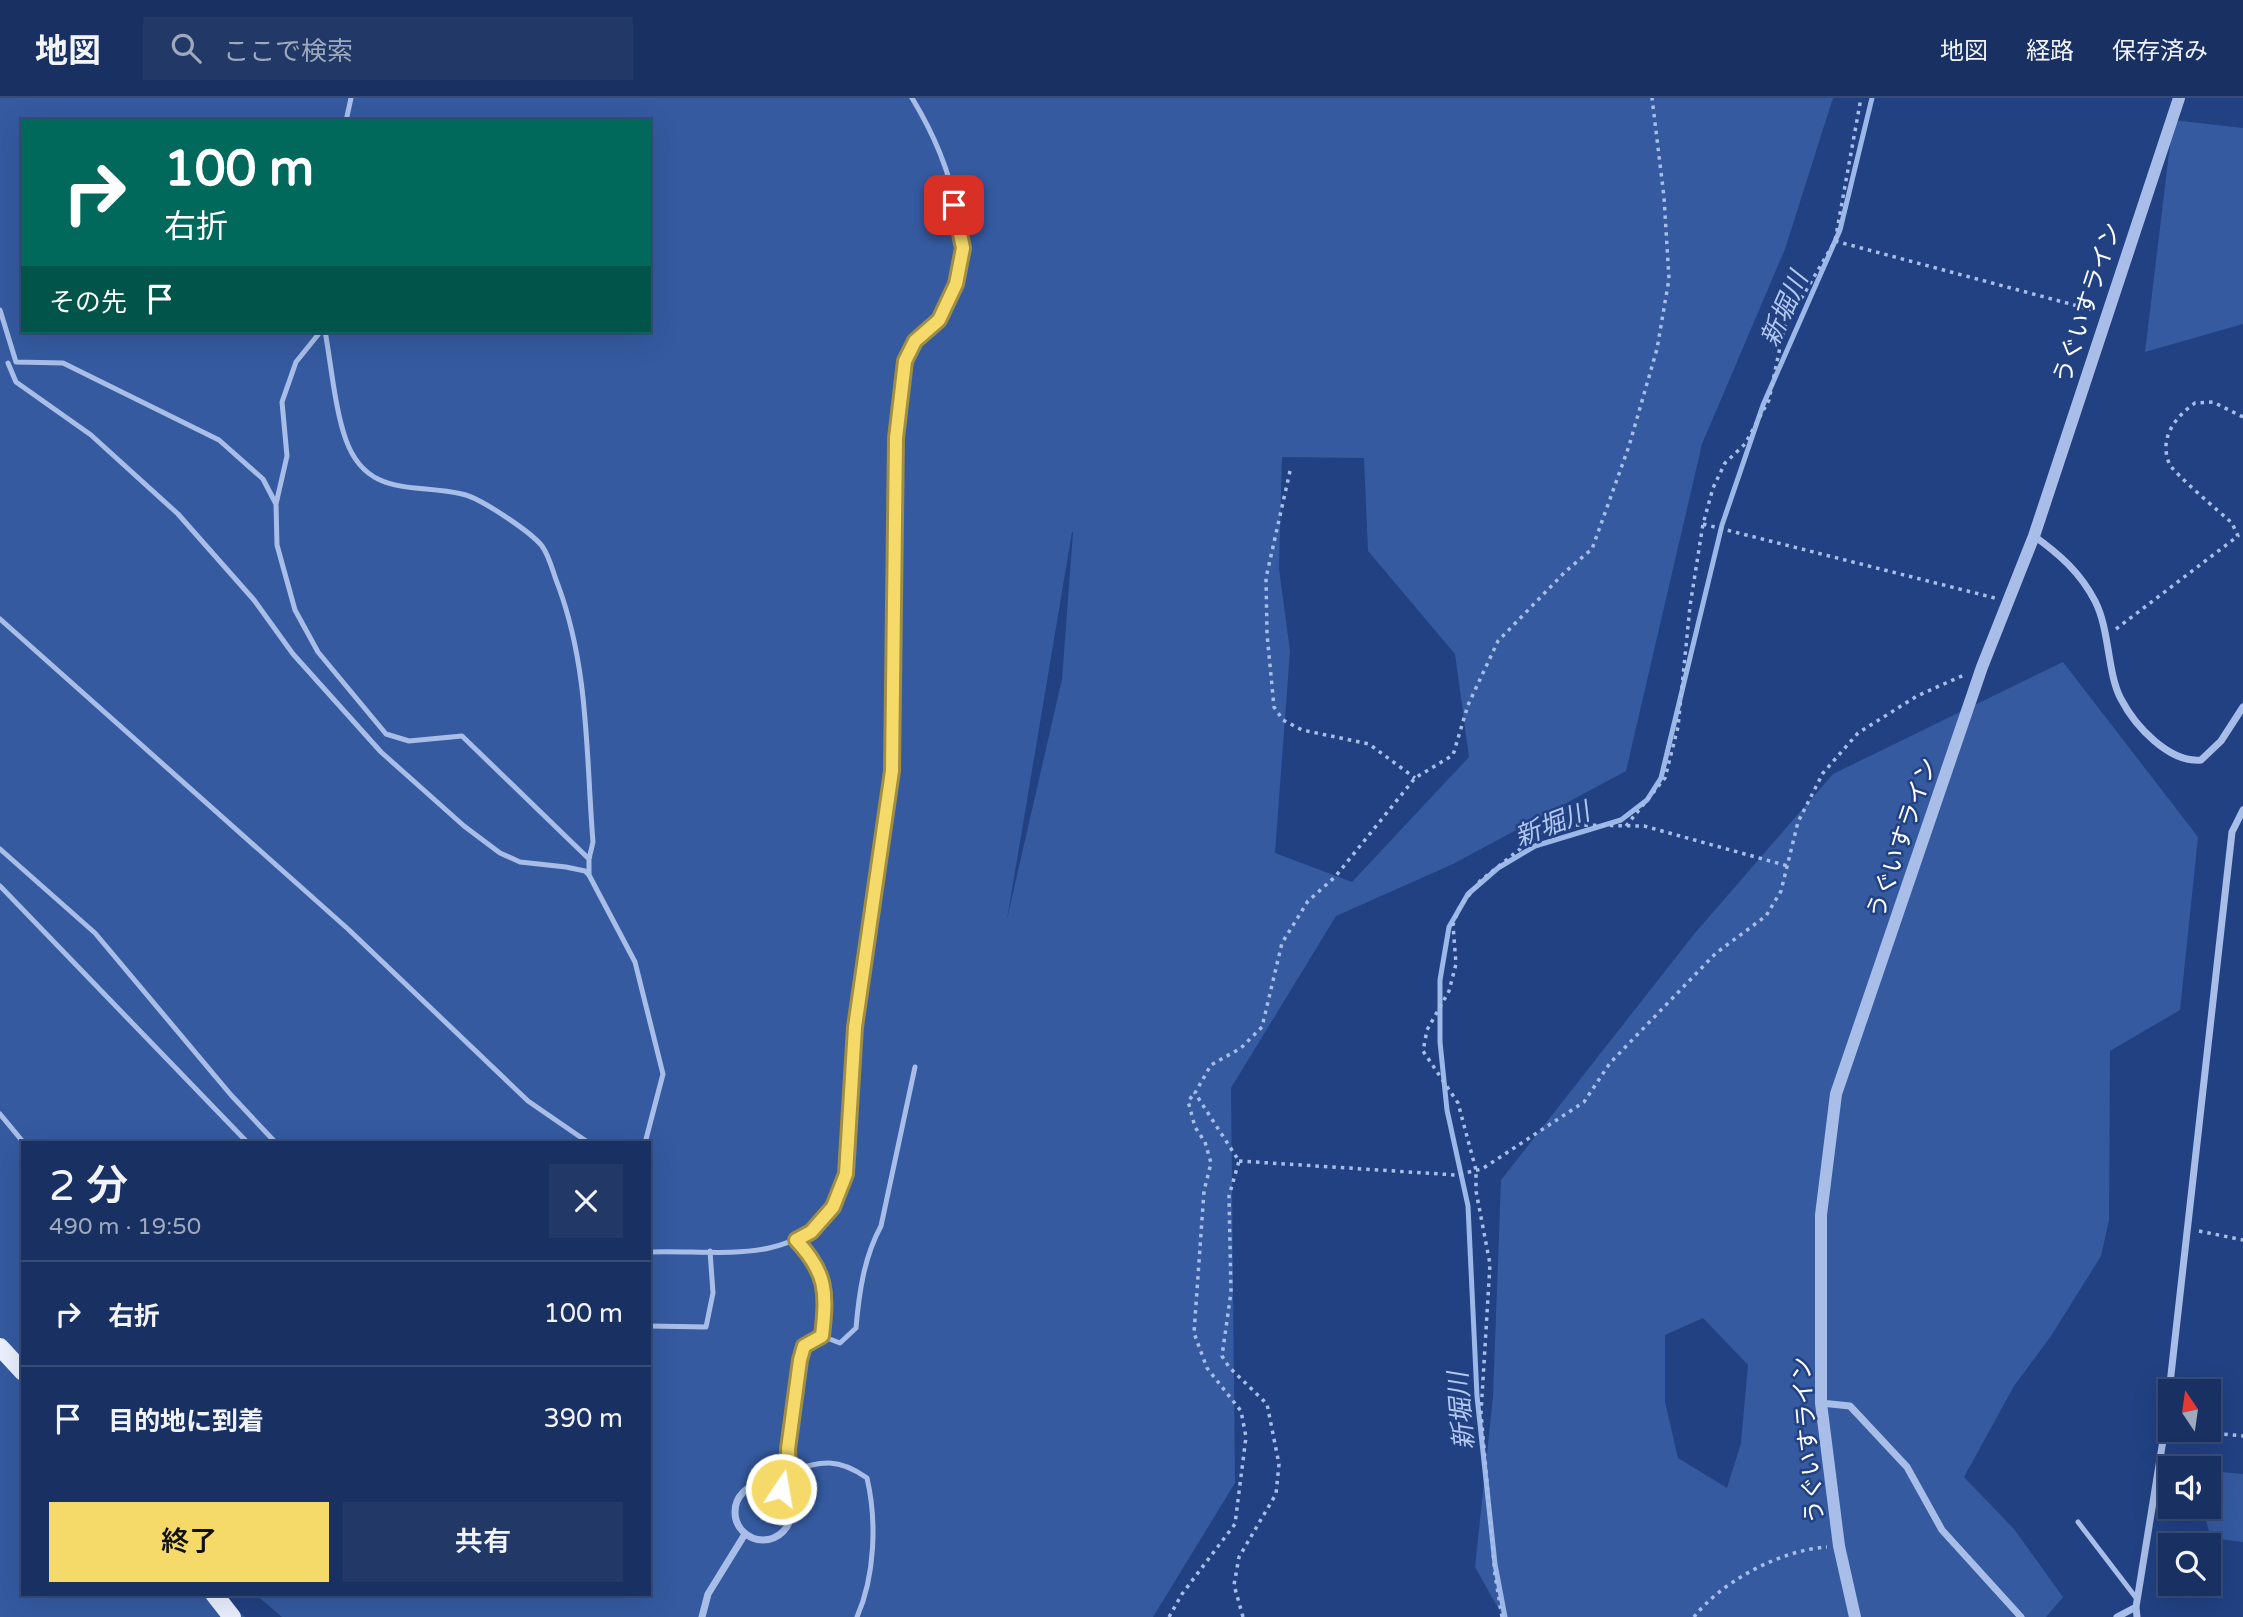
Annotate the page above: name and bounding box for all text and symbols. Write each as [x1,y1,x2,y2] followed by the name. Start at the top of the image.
[143,17,633,80] search box
[167,29,205,67] icon: search
[35,32,101,71] text: 地図
[223,36,353,67] text: ここで検索
[1940,37,1988,66] text: 地図
[2026,37,2074,66] text: 経路
[2112,37,2208,66] text: 保存済み
[164,140,314,199] text: 100 m
[49,147,140,238] icon: right
[924,175,984,235] pin
[935,186,973,224] icon: arrive
[164,208,228,246] text: 右折
[2048,219,2127,388] street label: うぐいすライン
[1754,265,1816,351] water label: 新堀川
[141,280,179,318] icon: arrive
[49,287,127,318] text: その先
[1861,754,1944,922] street label: うぐいすライン
[1510,795,1597,853] water label: 新堀川
[49,1161,128,1212] text: 2 分
[549,1164,623,1238] button: close
[49,1213,201,1241] text: 490 m · 19:50
[49,1295,87,1333] icon: right
[543,1298,623,1329] text: 100 m
[108,1301,160,1332] text: 右折
[1787,1355,1830,1525] street label: うぐいすライン
[1442,1368,1480,1451] water label: 新堀川
[2158,1379,2221,1442] north arrow
[2158,1379,2221,1596] map controls
[49,1400,87,1438] icon: arrive
[543,1403,623,1434] text: 390 m
[108,1406,264,1437] text: 目的地に到着
[744,1452,818,1526] position arrow
[2158,1456,2221,1519] button: sound
[49,1502,329,1582] button: 終了
[343,1502,623,1582] button: 共有
[2158,1533,2221,1596] button: search

